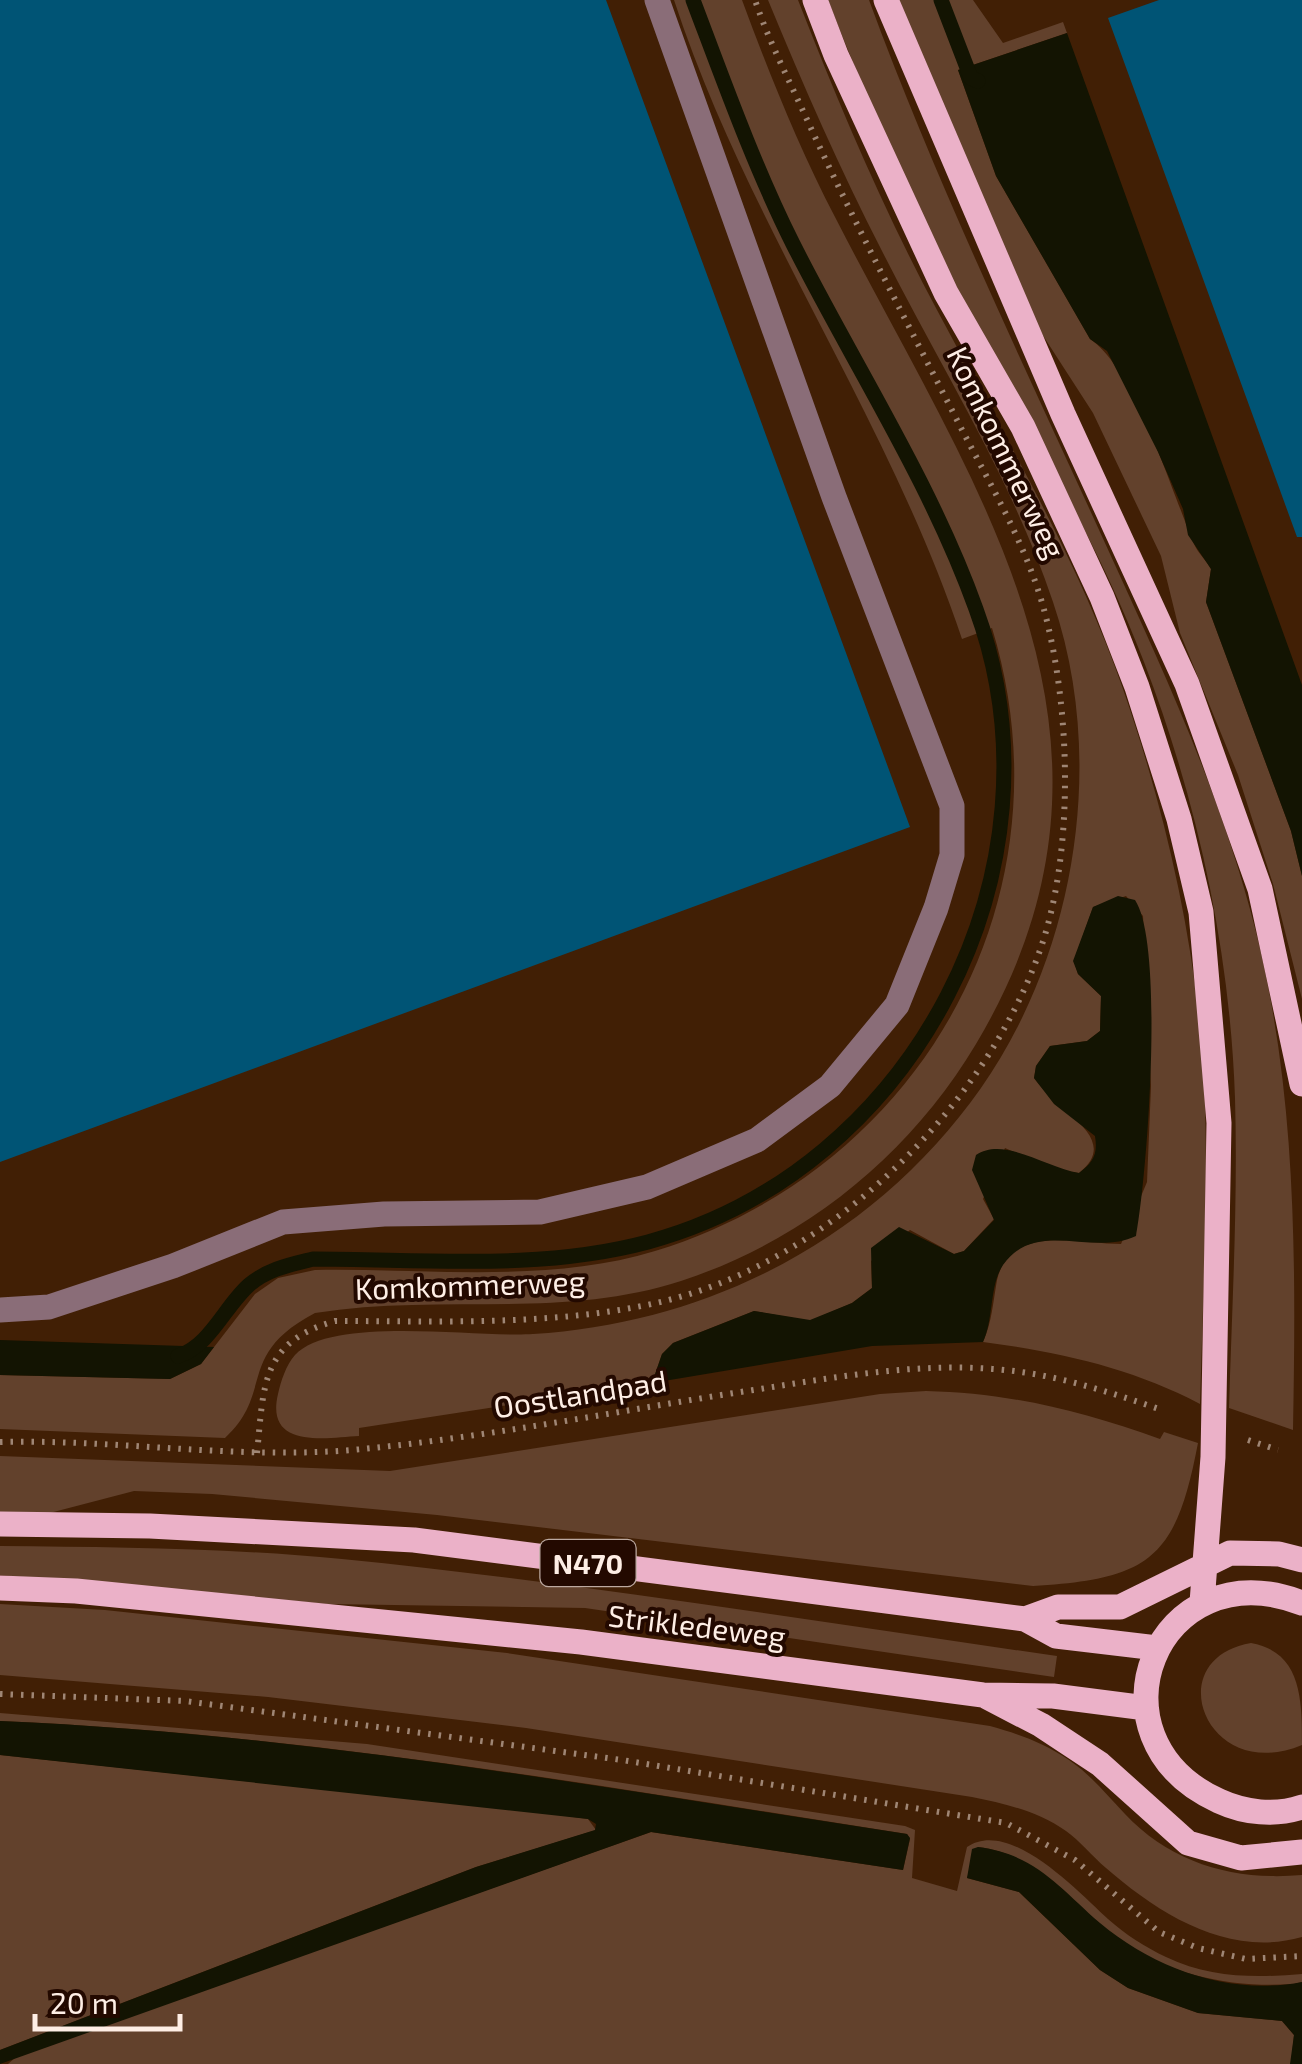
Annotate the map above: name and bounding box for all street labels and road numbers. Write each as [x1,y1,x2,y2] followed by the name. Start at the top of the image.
[940,340,1074,564] street label: Komkommerweg
[354,1262,586,1306] street label: Komkommerweg
[491,1362,669,1424] street label: Oostlandpad
[540,1540,636,1586] road number: N470
[606,1596,788,1654] street label: Strikledeweg

